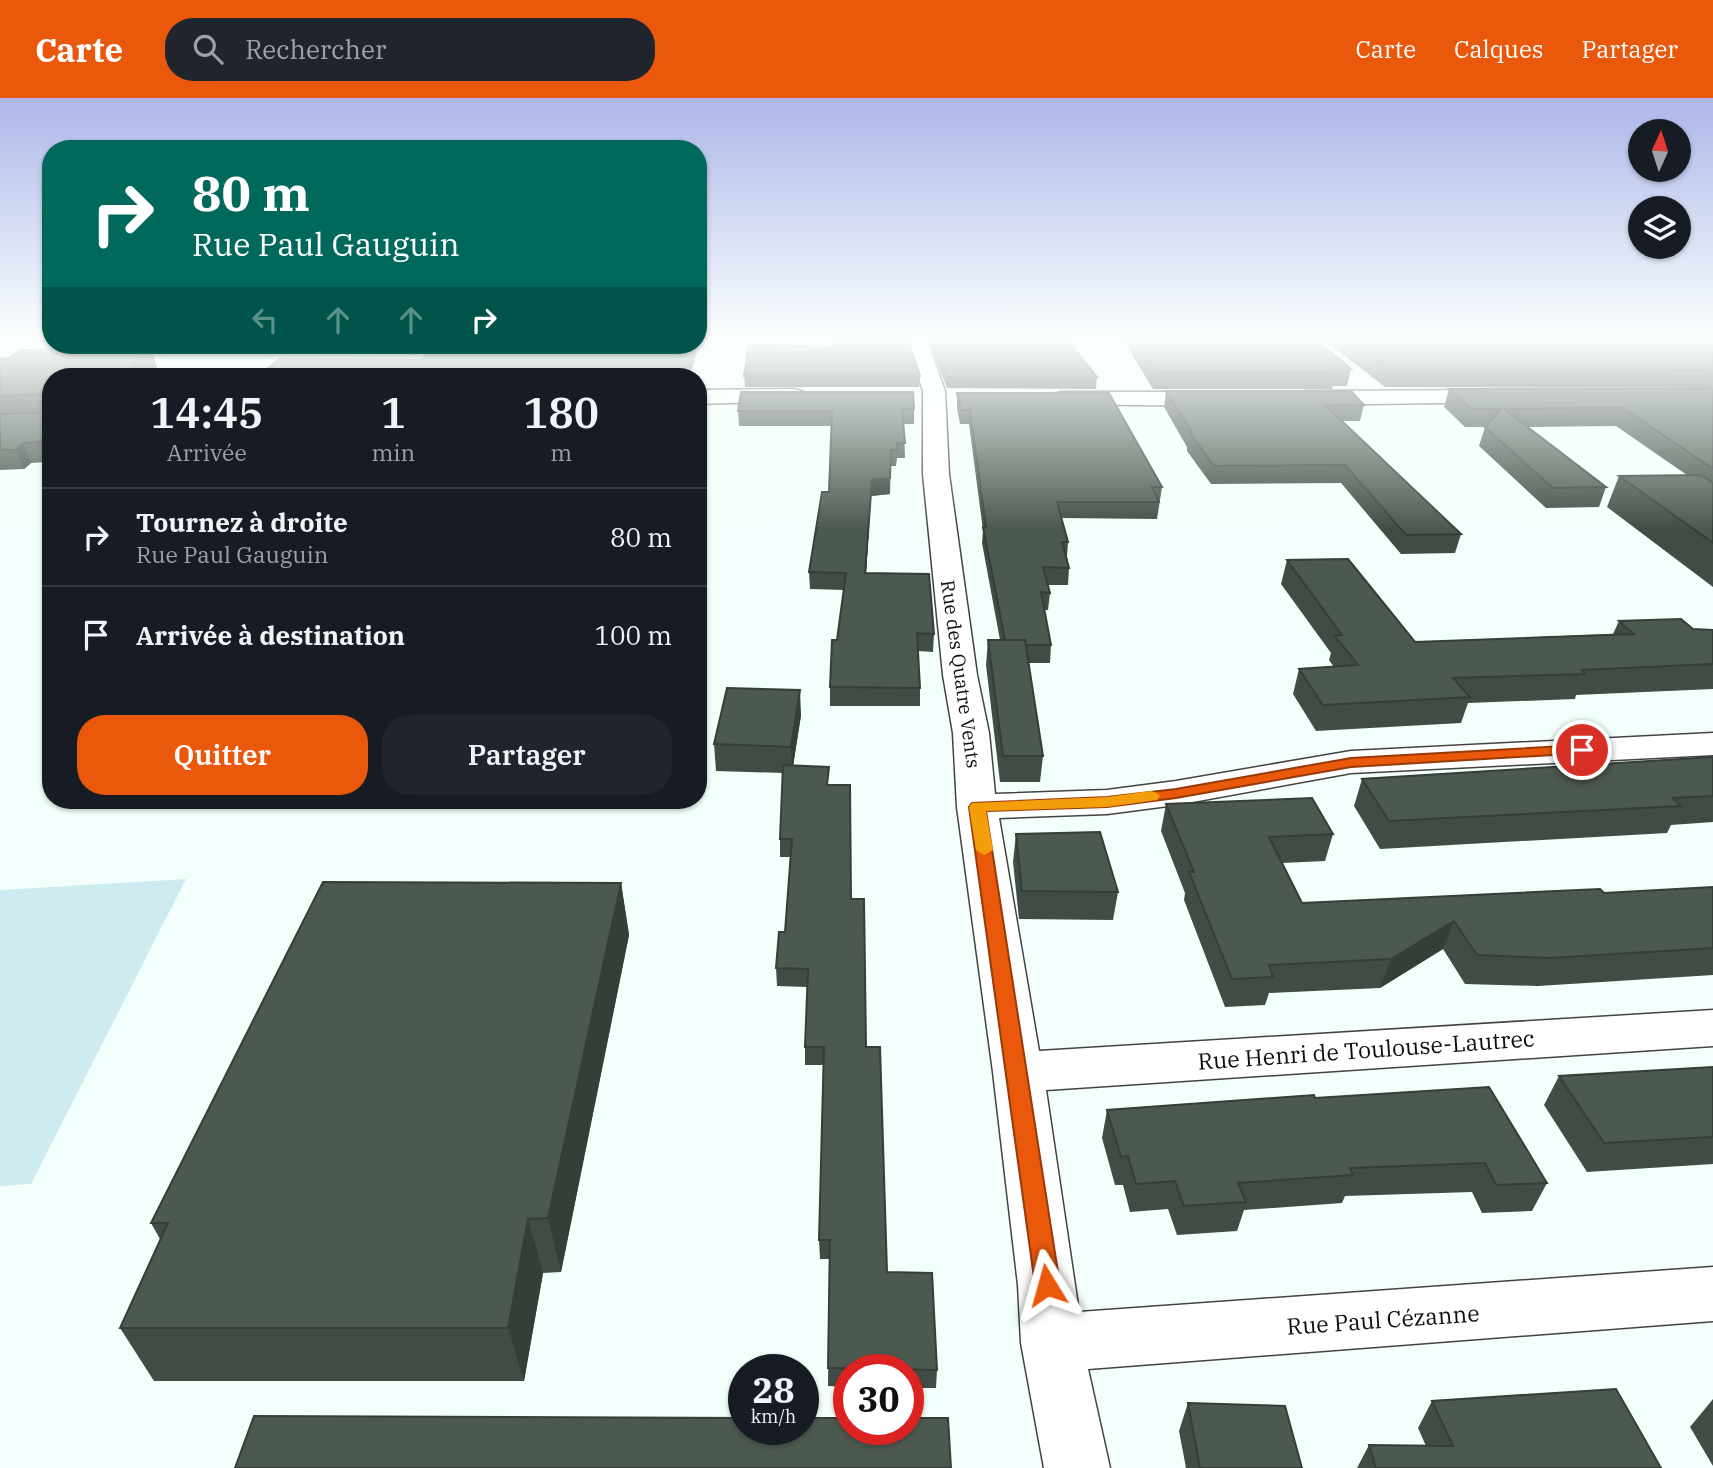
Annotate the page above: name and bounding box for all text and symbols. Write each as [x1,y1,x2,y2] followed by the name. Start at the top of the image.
[165,18,655,81] search box
[35,28,123,71] text: Carte
[189,30,227,68] icon: search
[245,32,386,66] text: Rechercher
[1355,33,1416,65] text: Carte
[1454,33,1544,65] text: Calques
[1582,33,1678,65] text: Partager
[1628,119,1690,182] north arrow
[1628,119,1691,259] map controls
[192,161,310,224] text: 80 m
[77,168,168,259] icon: right
[1628,196,1691,259] button: layers
[192,223,460,265] text: Rue Paul Gauguin
[246,301,284,339] icon: left
[319,301,357,339] icon: ahead
[392,301,430,339] icon: ahead
[465,301,503,339] icon: right
[150,385,263,440] text: 14:45
[381,385,406,440] text: 1
[523,385,599,440] text: 180
[167,437,247,467] text: Arrivée
[371,437,415,467] text: min
[550,437,572,467] text: m
[136,505,348,539] text: Tournez à droite
[77,518,115,556] icon: right
[610,520,672,554] text: 80 m
[136,539,328,569] text: Rue Paul Gauguin
[936,578,986,770] street label: Rue des Quatre Vents
[77,616,115,654] icon: arrive
[136,618,405,652] text: Arrivée à destination
[594,618,672,652] text: 100 m
[77,715,368,795] button: Quitter
[382,715,672,795] button: Partager
[1552,720,1612,780] pin
[1563,731,1601,769] icon: arrive
[1196,1022,1536,1076] street label: Rue Henri de Toulouse-Lautrec
[1010,1248,1084,1322] position arrow
[1286,1297,1480,1341] street label: Rue Paul Cézanne
[833,1354,924,1445] speed limit sign: 30
[752,1367,795,1413] text: 28
[751,1405,796,1428] text: km/h

